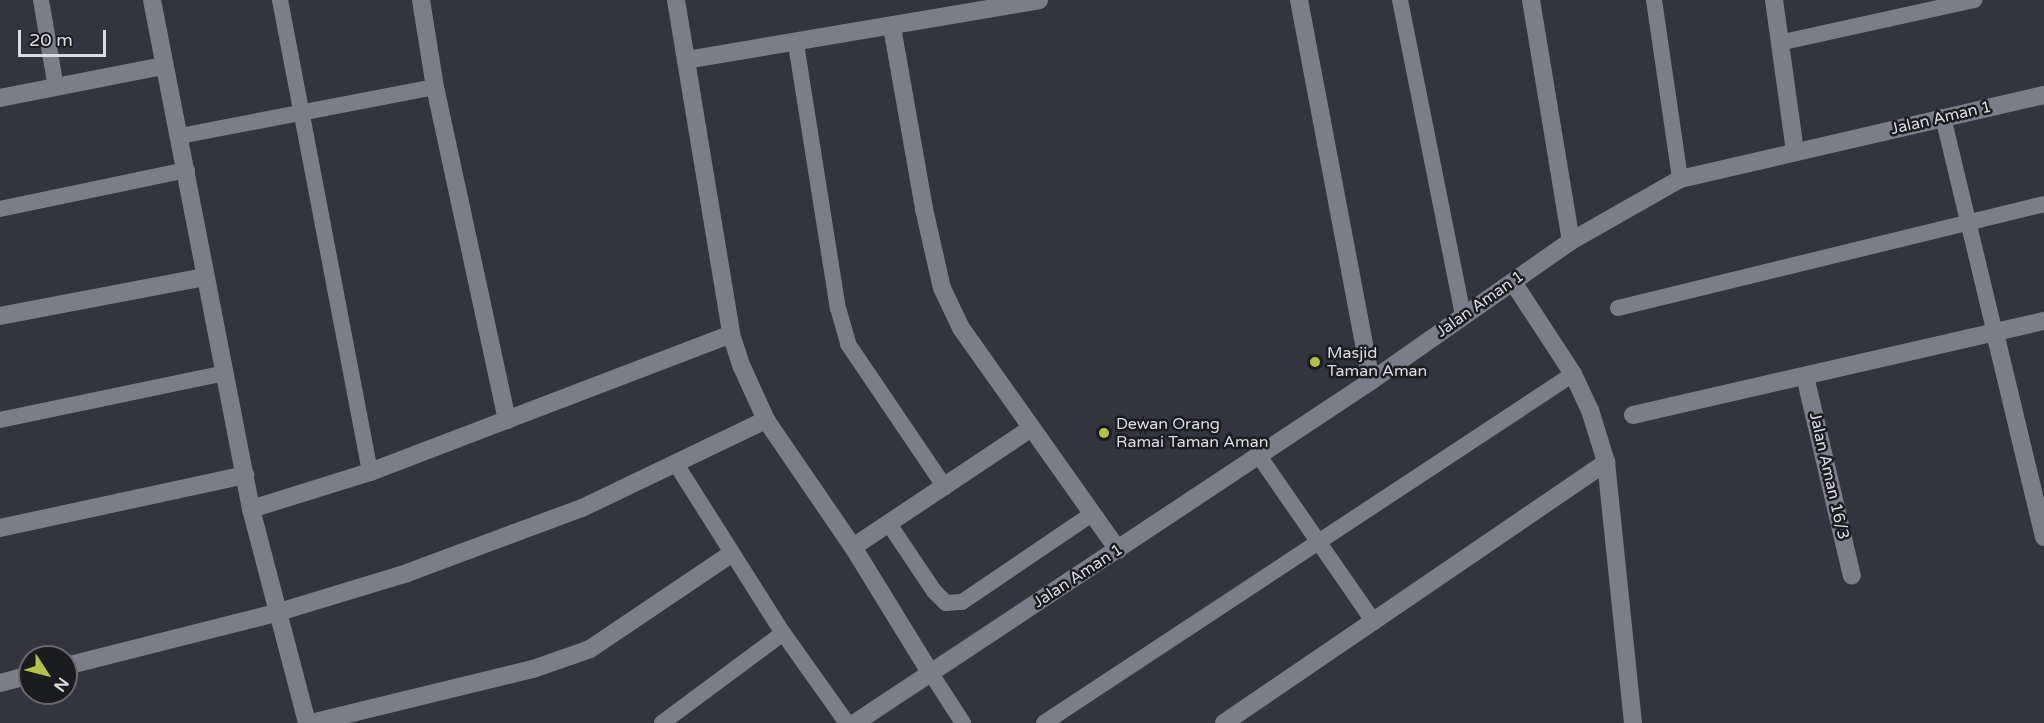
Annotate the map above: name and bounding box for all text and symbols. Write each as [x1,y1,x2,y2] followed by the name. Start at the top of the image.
[21,18,110,56] scale bar
[29,29,73,51] text: 20 m
[1889,97,1993,139] street label: Jalan Aman 1
[1432,267,1528,341] street label: Jalan Aman 1
[1327,343,1427,381] place label: Masjid Taman Aman
[1308,355,1322,369] marker: Masjid Taman Aman
[1805,411,1853,541] street label: Jalan Aman 16/3
[1116,414,1269,452] place label: Dewan Orang Ramai Taman Aman
[1097,426,1111,440] marker: Dewan Orang Ramai Taman Aman
[1030,540,1126,612] street label: Jalan Aman 1
[18,645,78,705] north arrow
[49,673,73,695] text: N

